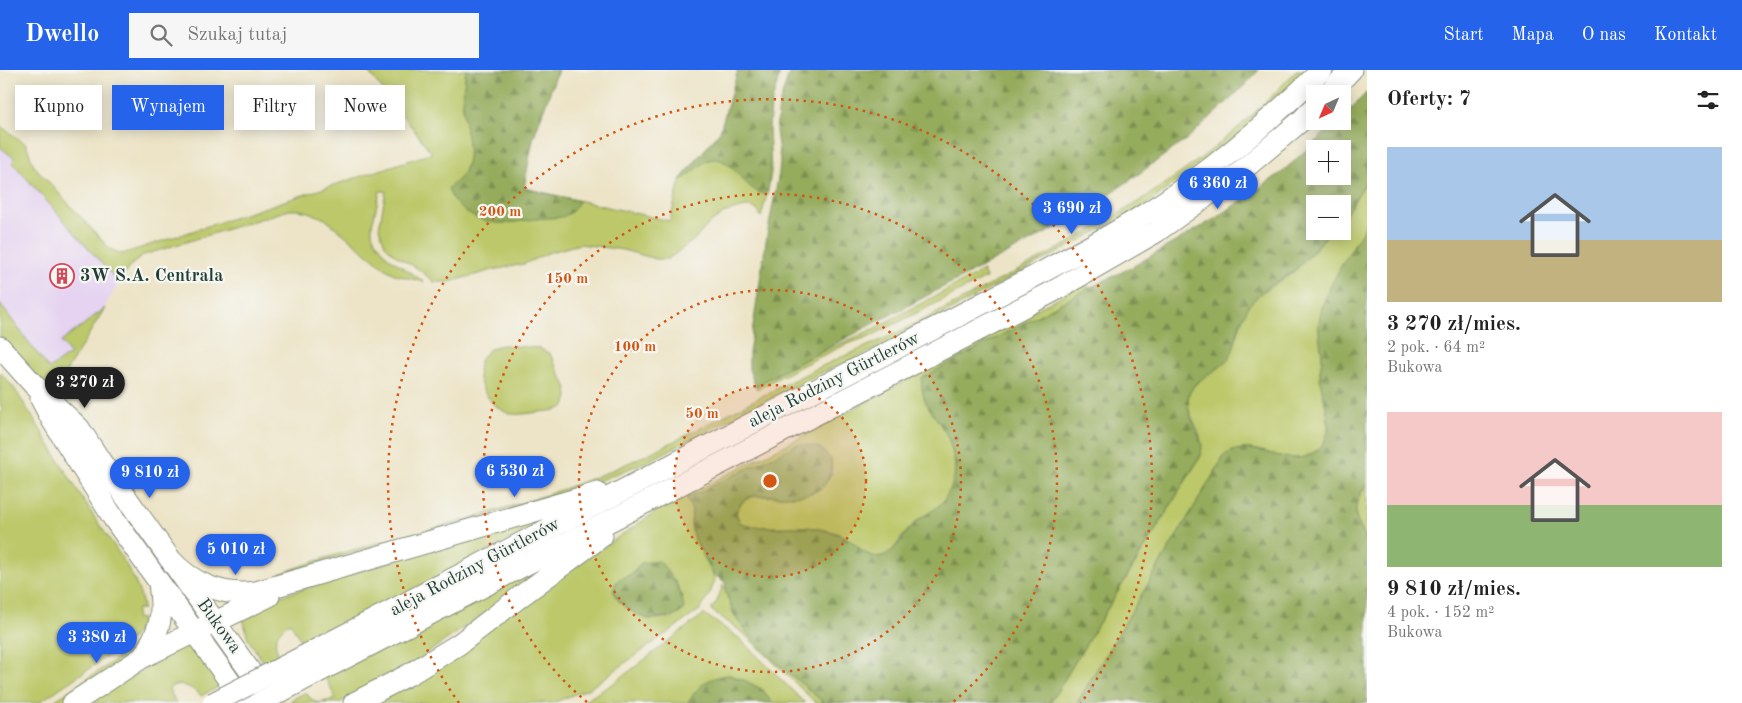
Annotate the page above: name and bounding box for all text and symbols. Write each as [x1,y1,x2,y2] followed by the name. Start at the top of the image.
[129,13,479,58] search box
[147,21,175,49] icon: search
[25,23,99,47] text: Dwello
[187,26,287,45] text: Szukaj tutaj
[1444,26,1484,44] text: Start
[1512,26,1554,44] text: Mapa
[1582,26,1626,44] text: O nas
[1654,26,1717,44] text: Kontakt
[15,85,102,130] chip: Kupno
[112,85,224,130] chip: Wynajem
[234,85,315,130] chip: Filtry
[325,85,405,130] chip: Nowe
[1306,85,1351,130] north arrow
[1306,85,1351,240] map controls
[1694,86,1722,114] icon: filters
[1387,89,1471,110] text: Oferty: 7
[1306,140,1351,185] button: +
[1166,168,1270,210] pin: 6 360 zł
[1189,176,1247,192] text: 6 360 zł
[1510,180,1600,270] icon: home
[1020,192,1124,235] pin: 3 690 zł
[1306,195,1351,240] button: −
[1043,201,1101,217] text: 3 690 zł
[479,205,521,220] text: 200 m
[49,263,75,289] building icon: 3W S.A. Centrala
[80,267,223,285] place label: 3W S.A. Centrala
[546,272,588,287] text: 150 m
[1387,314,1521,335] text: 3 270 zł/mies.
[746,329,922,431] street label: aleja Rodziny Gürtlerów
[614,340,656,355] text: 100 m
[1387,340,1485,356] text: 2 pok. · 64 m²
[1387,360,1442,376] text: Bukowa
[33,366,137,409] pin: 3 270 zł
[56,375,114,391] text: 3 270 zł
[685,407,719,422] text: 50 m
[1510,445,1600,535] icon: home
[98,456,202,499] pin: 9 810 zł
[463,456,567,498] pin: 6 530 zł
[486,464,544,480] text: 6 530 zł
[121,465,179,481] text: 9 810 zł
[761,472,779,490] centre of rings
[387,515,563,619] street label: aleja Rodziny Gürtlerów
[184,534,288,576] pin: 5 010 zł
[207,542,265,558] text: 5 010 zł
[1387,579,1521,600] text: 9 810 zł/mies.
[193,595,245,657] street label: Bukowa
[1387,605,1494,621] text: 4 pok. · 152 m²
[45,622,149,664] pin: 3 380 zł
[1387,625,1442,641] text: Bukowa
[68,630,126,646] text: 3 380 zł

